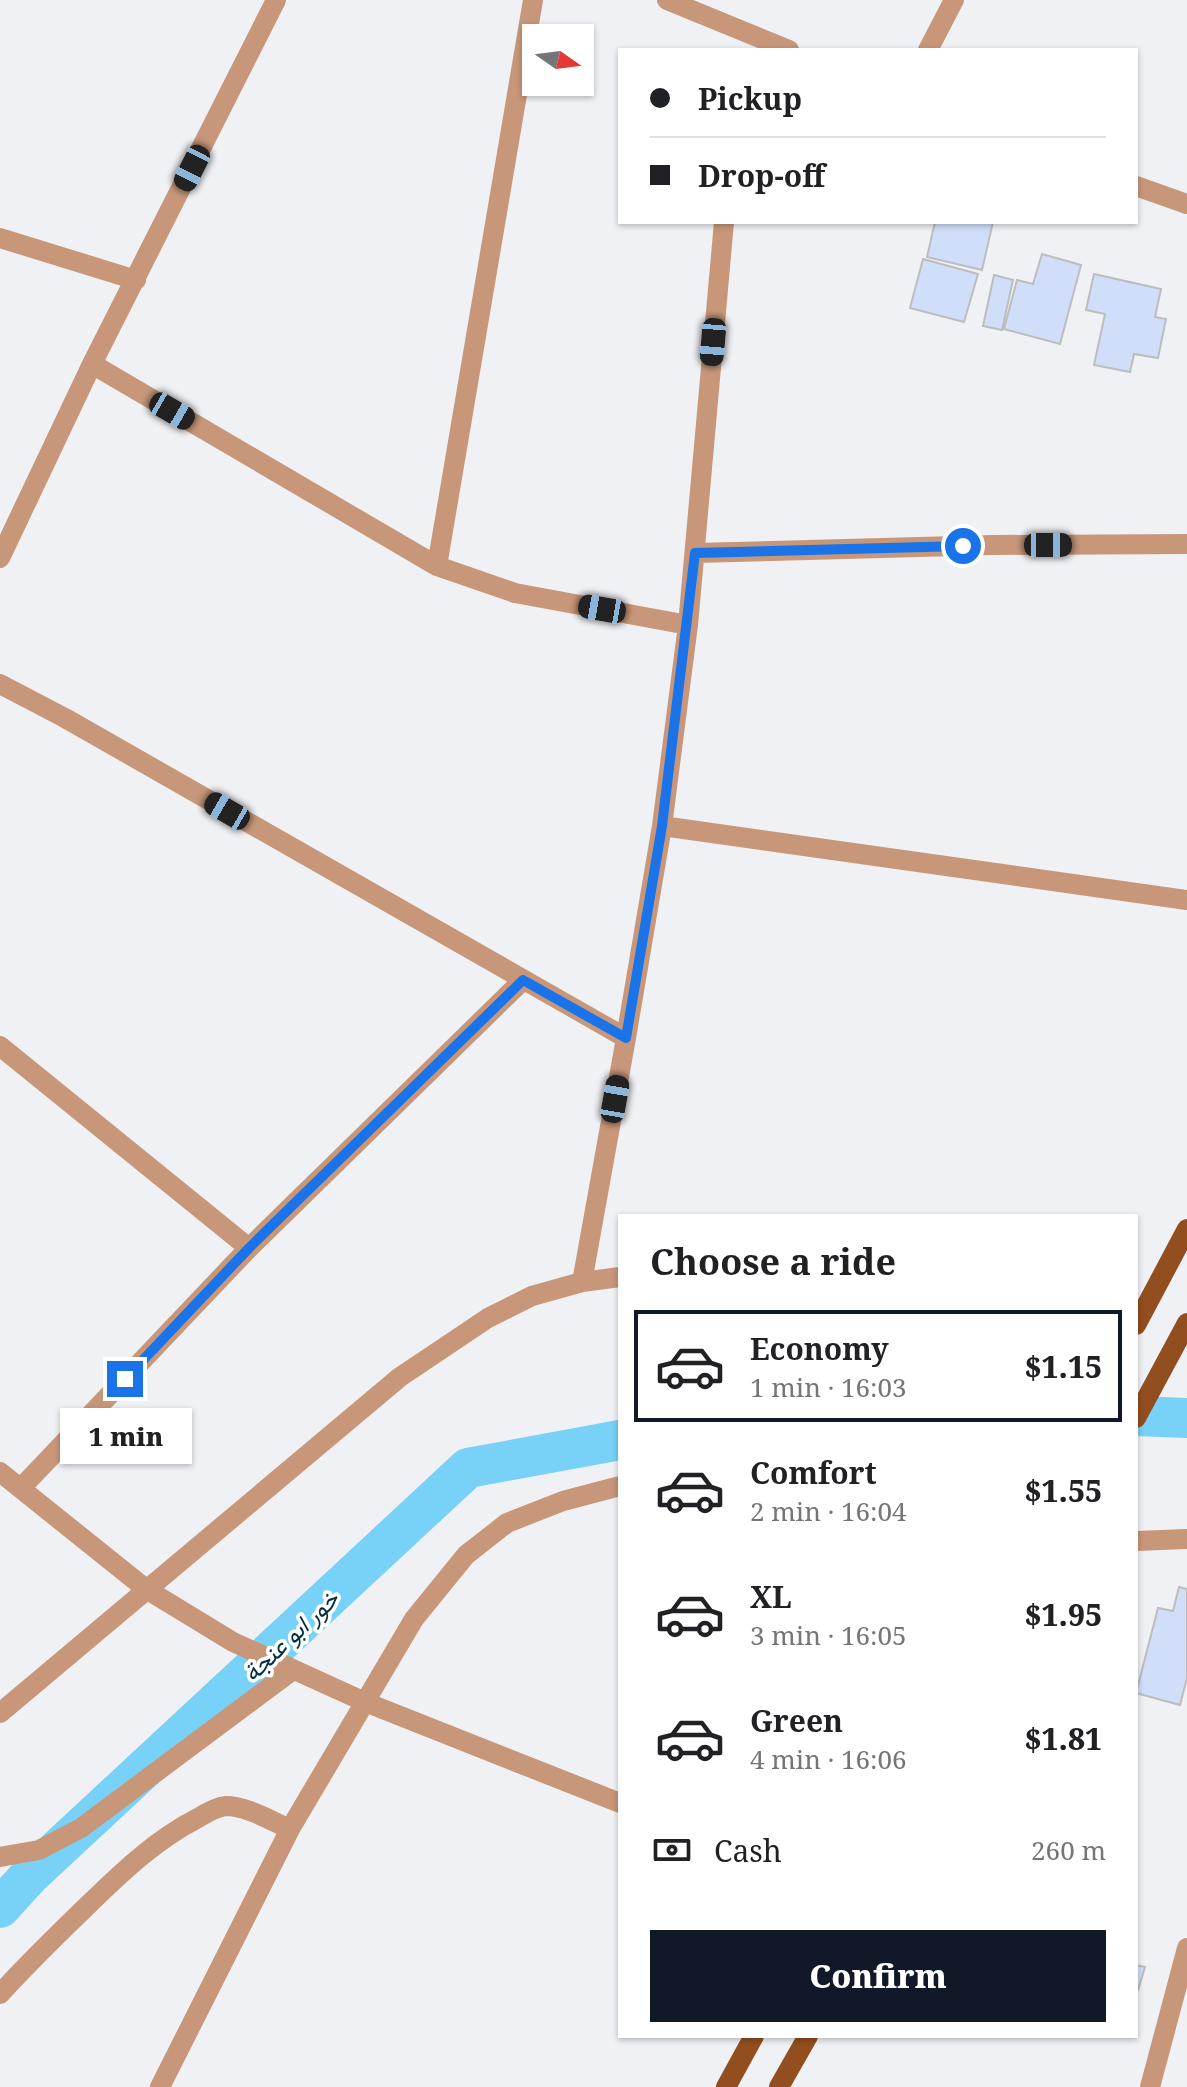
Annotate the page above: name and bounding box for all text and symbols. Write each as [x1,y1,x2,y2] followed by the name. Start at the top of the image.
[522,24,594,96] north arrow
[522,24,594,96] map controls
[698,78,802,119] text: Pickup
[170,141,214,195] car
[698,155,825,196] text: Drop-off
[699,317,727,367] car
[145,389,199,433] car
[945,528,981,564] route start
[1024,533,1072,557] car
[576,593,628,625] car
[200,789,254,833] car
[599,1073,631,1125] car
[650,1237,896,1286] text: Choose a ride
[750,1328,889,1369] text: Economy
[654,1330,726,1402] icon: car
[1025,1346,1102,1387] text: $1.15
[107,1361,143,1397] route end
[750,1369,907,1405] text: 1 min · 16:03
[59,1407,191,1463] callout: 1 min
[89,1418,163,1454] text: 1 min
[750,1452,877,1493] text: Comfort
[654,1454,726,1526] icon: car
[1025,1470,1102,1511] text: $1.55
[750,1493,907,1529] text: 2 min · 16:04
[750,1576,792,1617] text: XL
[654,1578,726,1650] icon: car
[235,1581,346,1688] water label: خور ابو عنجة
[1025,1594,1102,1635] text: $1.95
[750,1617,907,1653] text: 3 min · 16:05
[750,1700,843,1741] text: Green
[654,1702,726,1774] icon: car
[1025,1718,1102,1759] text: $1.81
[750,1741,907,1777] text: 4 min · 16:06
[650,1828,694,1872] icon: cash
[714,1830,782,1871] text: Cash
[1031,1832,1106,1868] text: 260 m
[650,1930,1106,2022] button: Confirm

